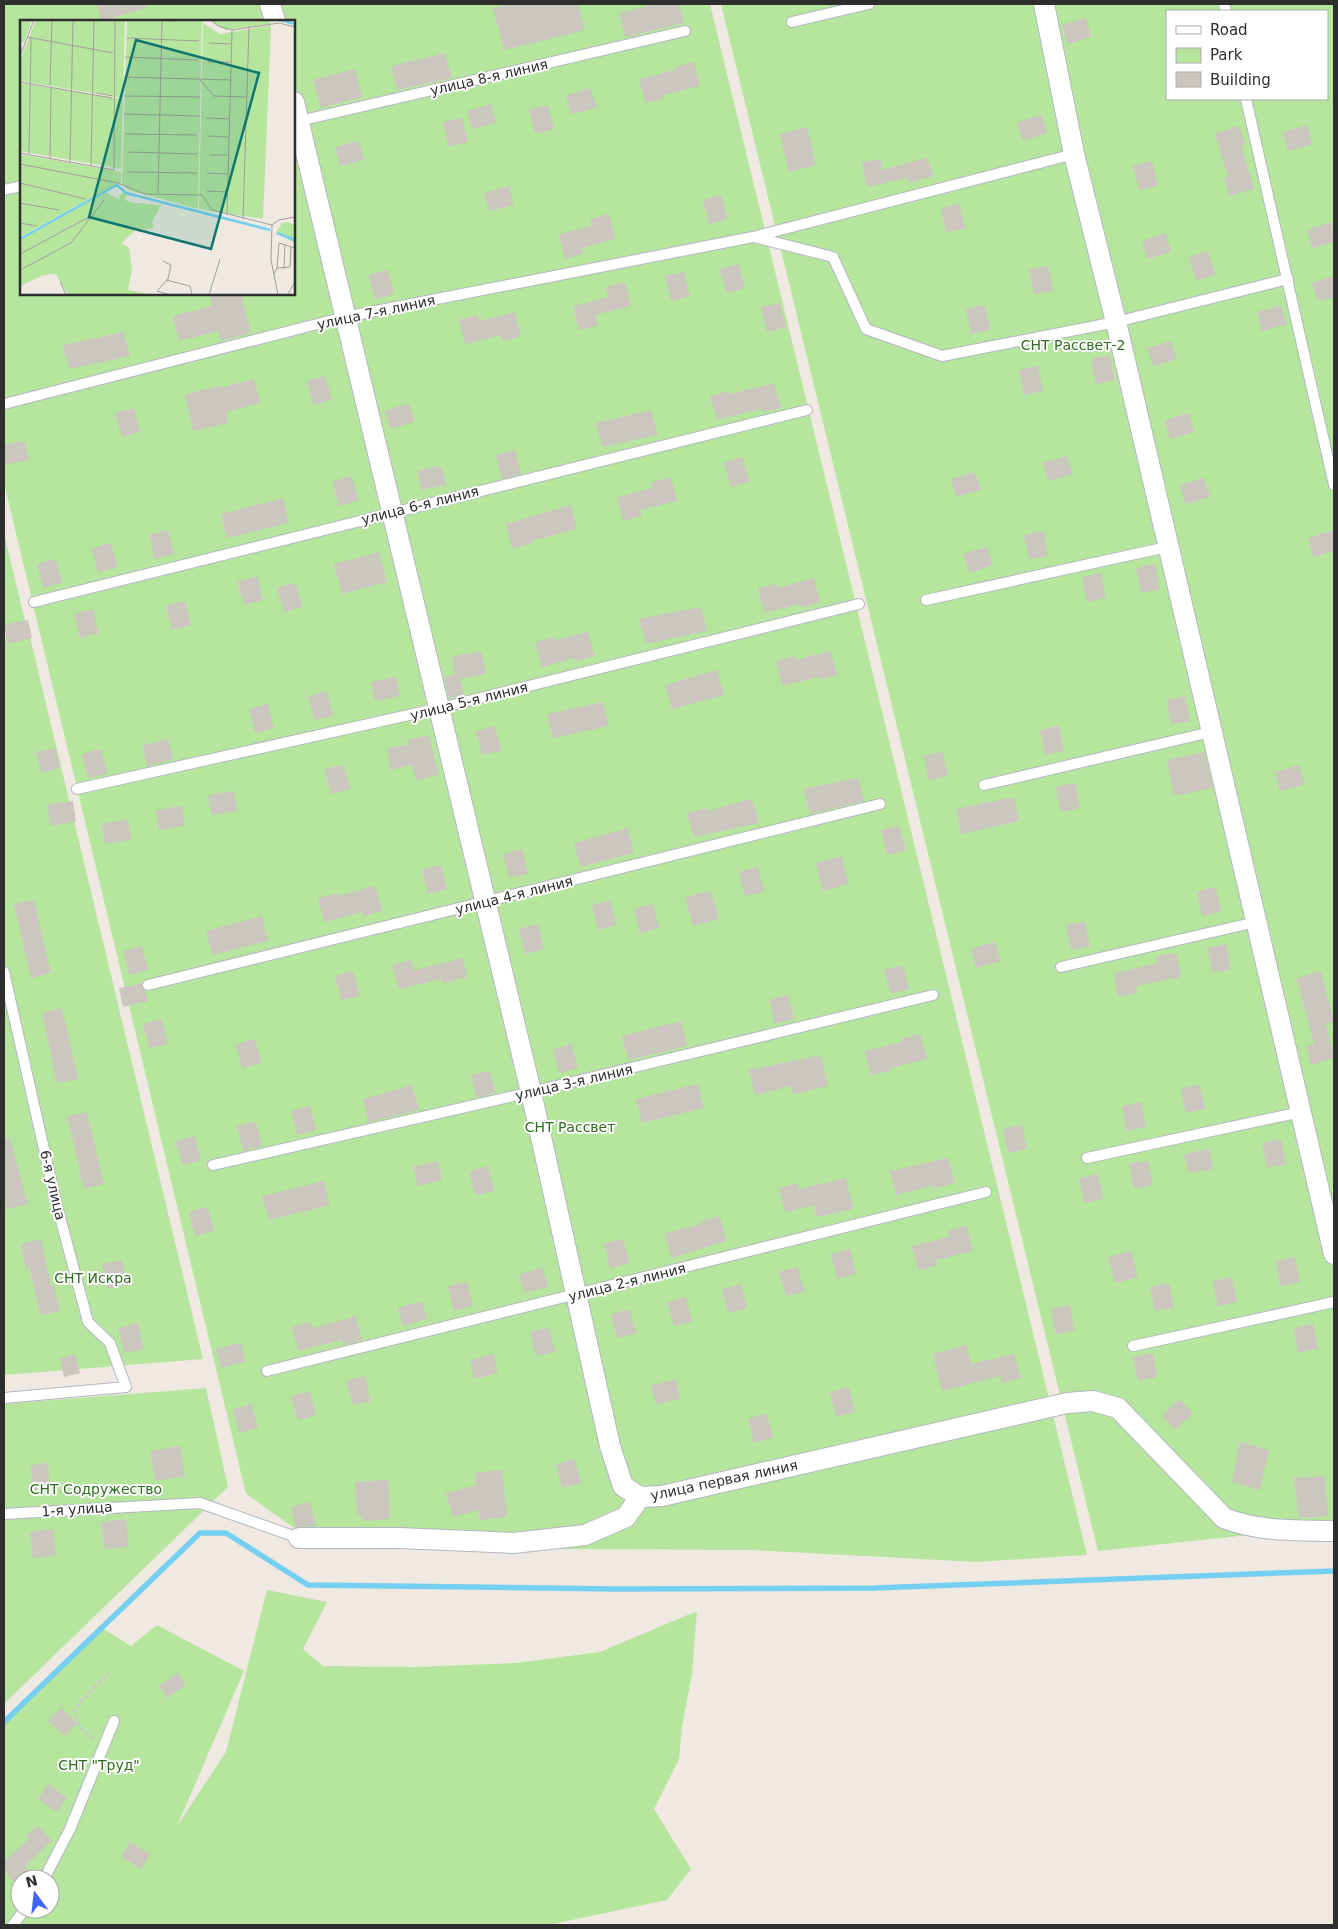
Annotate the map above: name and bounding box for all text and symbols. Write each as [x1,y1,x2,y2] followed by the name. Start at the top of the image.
[1166,10,1328,100] legend
[20,20,295,295] inset map
[1210,21,1248,39] text: Road
[1210,46,1243,64] text: Park
[429,56,549,98] street label: улица 8-я линия
[1210,71,1271,89] text: Building
[315,292,437,332] street label: улица 7-я линия
[1021,337,1125,353] park label: СНТ Рассвет-2
[360,483,480,527] street label: улица 6-я линия
[409,679,529,723] street label: улица 5-я линия
[454,873,574,917] street label: улица 4-я линия
[514,1061,634,1103] street label: улица 3-я линия
[525,1119,615,1135] park label: СНТ Рассвет
[37,1148,69,1222] street label: 6-я улица
[567,1260,687,1304] street label: улица 2-я линия
[54,1270,132,1286] park label: СНТ Искра
[649,1457,799,1503] street label: улица первая линия
[30,1481,162,1497] park label: СНТ Содружество
[41,1499,113,1519] street label: 1-я улица
[58,1757,140,1773] park label: СНТ "Труд"
[10,1869,60,1919] north arrow
[24,1872,39,1891] text: N

